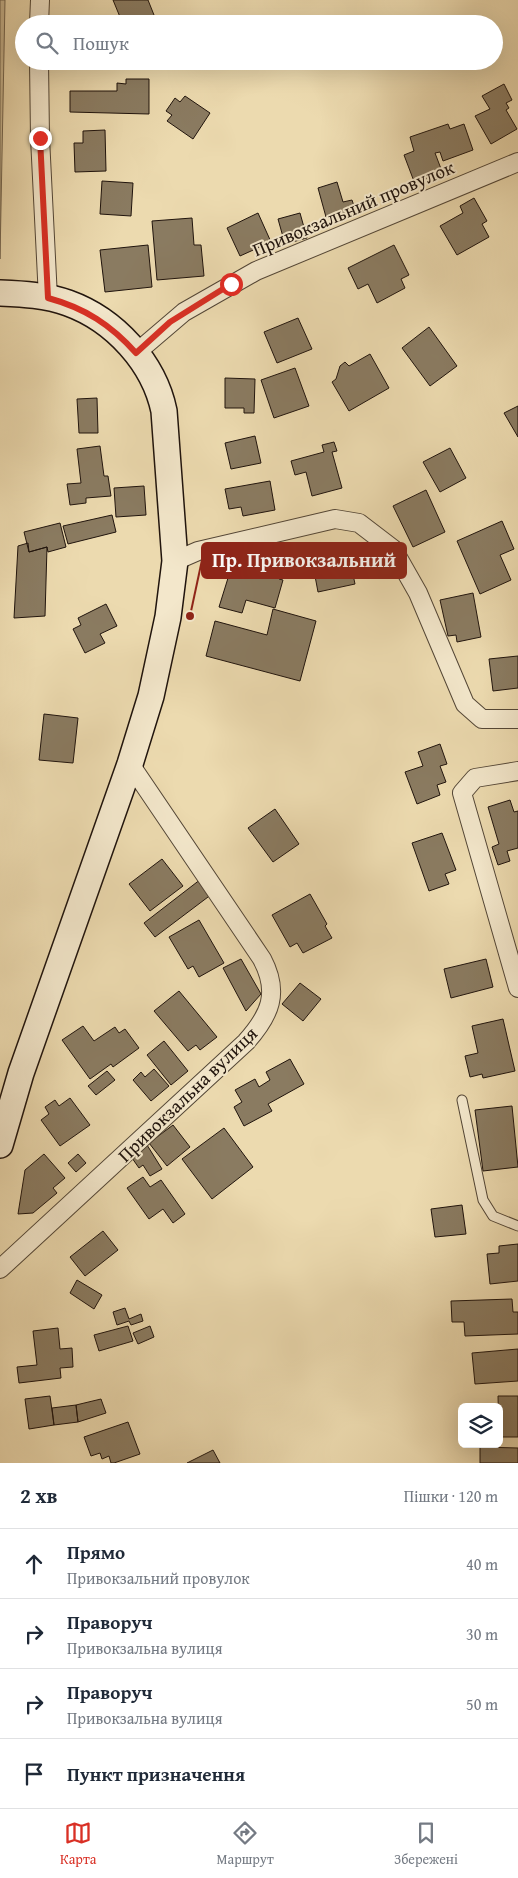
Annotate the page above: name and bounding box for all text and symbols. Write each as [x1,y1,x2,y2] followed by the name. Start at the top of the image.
[15,15,503,70] search box
[33,29,61,57] icon: search
[73,29,129,57] text: Пошук
[29,127,52,150] route end
[248,153,458,263] street label: Привокзальний провулок
[220,273,243,296] route start
[202,543,406,578] callout: Пр. Привокзальний
[212,545,396,574] text: Пр. Привокзальний
[111,1019,263,1168] street label: Привокзальна вулиця
[458,1403,503,1448] map controls
[458,1403,503,1448] button: layers
[20,1480,58,1511] text: 2 хв
[404,1484,498,1508] text: Пішки · 120 m
[67,1538,125,1566] text: Прямо
[20,1550,48,1578] icon: ahead
[466,1552,498,1576] text: 40 m
[67,1566,250,1590] text: Привокзальний провулок
[67,1608,152,1636] text: Праворуч
[20,1620,48,1648] icon: right
[466,1622,498,1646] text: 30 m
[67,1636,223,1660] text: Привокзальна вулиця
[67,1678,152,1706] text: Праворуч
[20,1690,48,1718] icon: right
[466,1692,498,1716] text: 50 m
[67,1706,223,1730] text: Привокзальна вулиця
[20,1760,48,1788] icon: arrive
[67,1760,245,1788] text: Пункт призначення
[60,1819,96,1869] tab: Карта
[216,1819,274,1869] tab: Маршрут
[394,1819,458,1869] tab: Збережені

